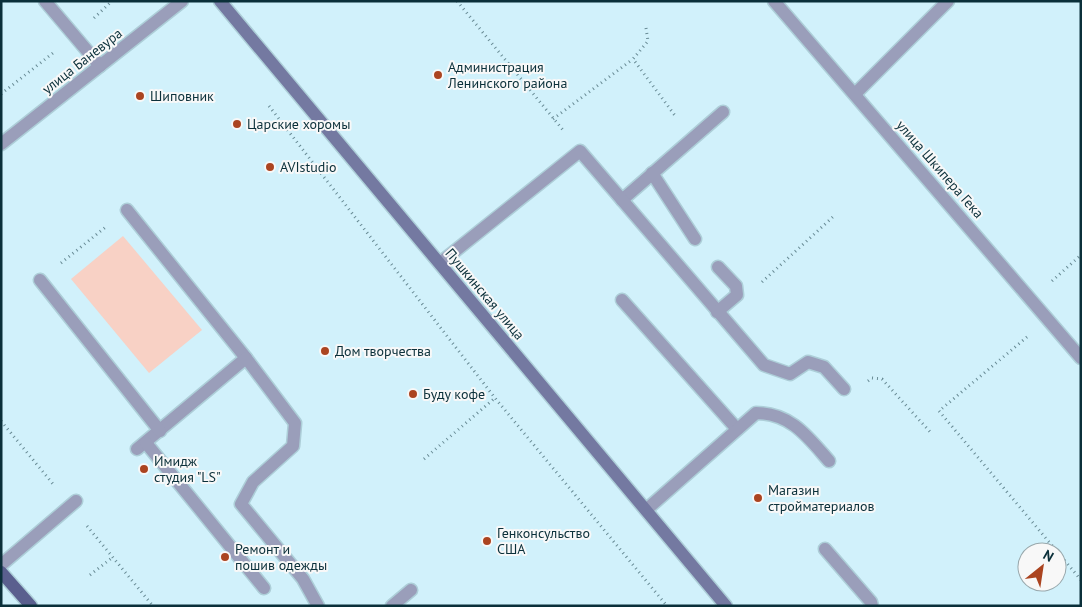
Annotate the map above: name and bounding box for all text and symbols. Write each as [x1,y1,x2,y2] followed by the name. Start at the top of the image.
[38,24,126,98] street label: улица Баневура
[447,58,567,92] place label: Администрация Ленинского района
[432,69,444,81] marker: Администрация Ленинского района
[150,87,214,105] place label: Шиповник
[134,90,146,102] marker: Шиповник
[247,115,350,133] place label: Царские хоромы
[892,116,988,222] street label: улица Шкипера Гека
[231,118,243,130] marker: Царские хоромы
[280,158,337,176] place label: AVIstudio
[264,161,276,173] marker: AVIstudio
[441,245,529,343] street label: Пушкинская улица
[335,342,431,360] place label: Дом творчества
[319,345,331,357] marker: Дом творчества
[423,385,485,403] place label: Буду кофе
[407,388,419,400] marker: Буду кофе
[154,452,221,486] place label: Имидж студия "LS"
[138,463,150,475] marker: Имидж студия "LS"
[768,481,875,515] place label: Магазин стройматериалов
[752,492,764,504] marker: Магазин стройматериалов
[497,524,590,558] place label: Генконсульство США
[481,535,493,547] marker: Генконсульство США
[235,540,327,574] place label: Ремонт и пошив одежды
[1017,542,1067,592] north arrow
[1040,546,1057,566] text: N
[219,551,231,563] marker: Ремонт и пошив одежды

